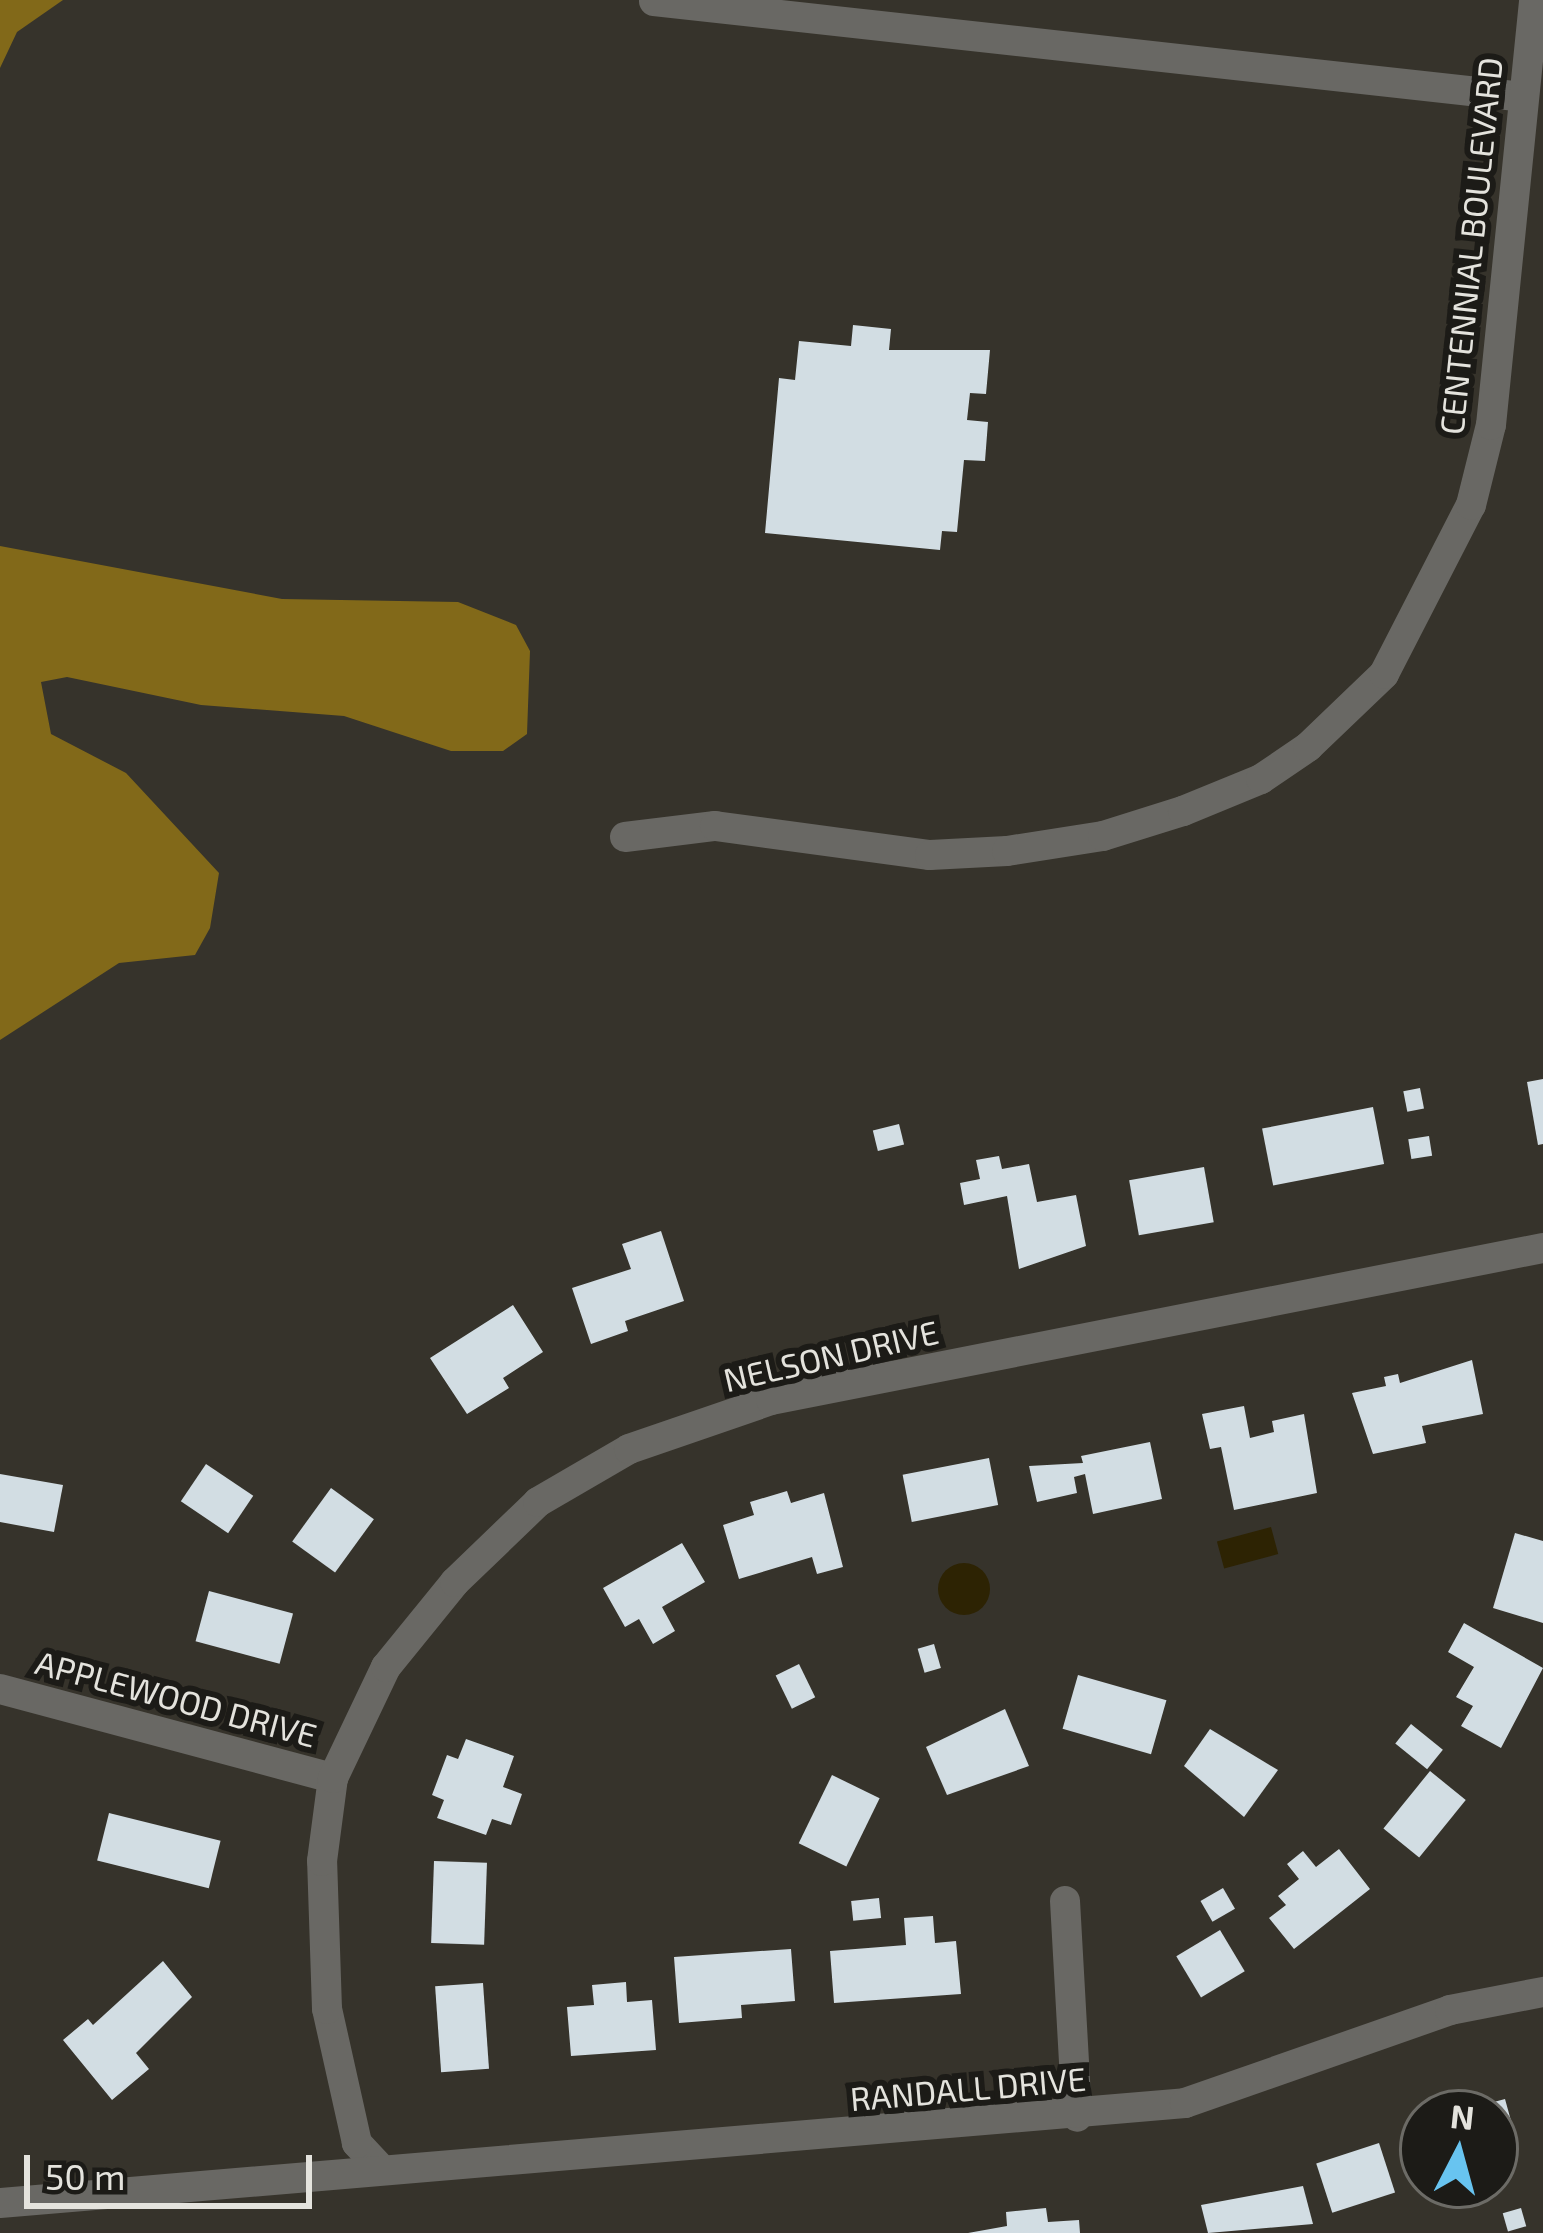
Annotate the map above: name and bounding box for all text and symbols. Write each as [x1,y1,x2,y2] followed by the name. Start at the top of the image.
[1431,55,1511,437] street label: CENTENNIAL BOULEVARD
[720,1312,942,1400] street label: NELSON DRIVE
[31,1642,321,1756] street label: APPLEWOOD DRIVE
[848,2059,1088,2119] street label: RANDALL DRIVE
[1399,2089,1519,2209] north arrow
[1449,2095,1476,2137] text: N
[30,2131,318,2205] scale bar
[45,2154,126,2197] text: 50 m

